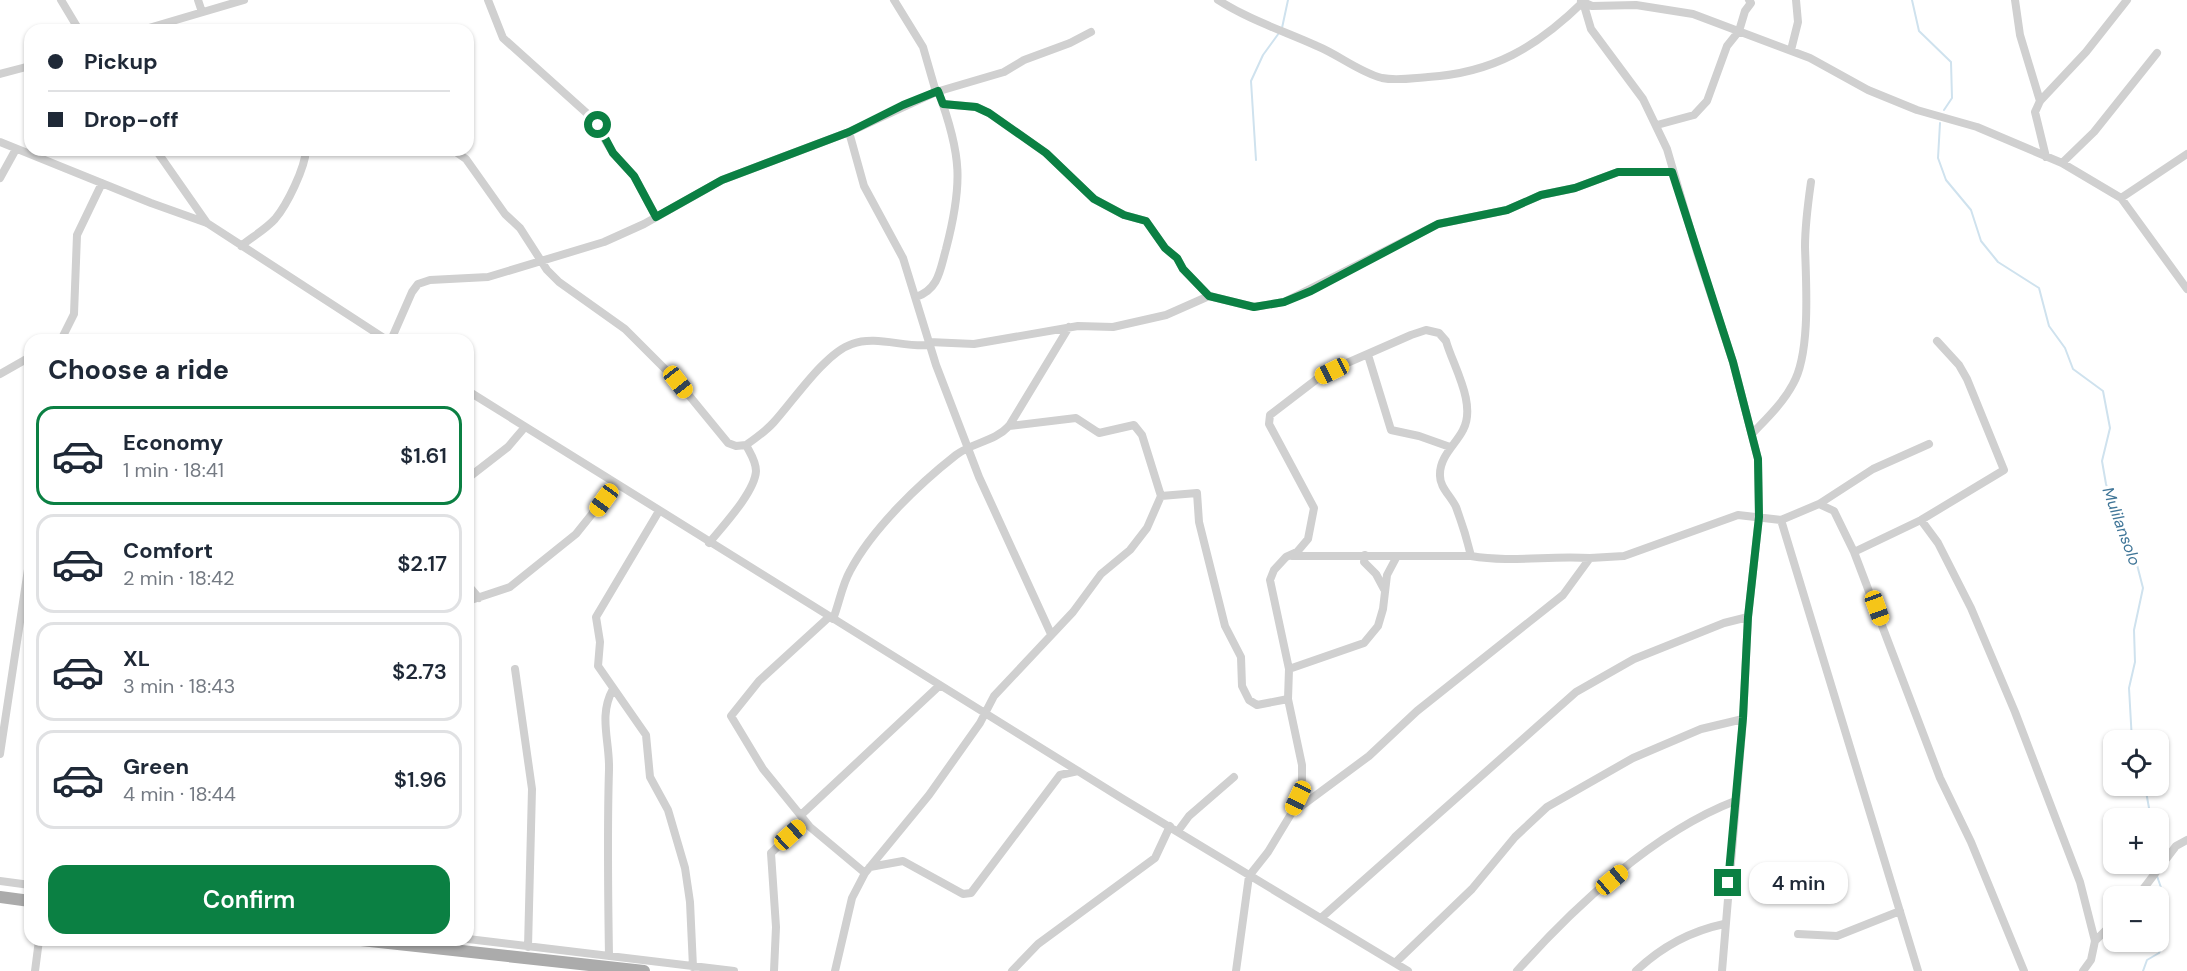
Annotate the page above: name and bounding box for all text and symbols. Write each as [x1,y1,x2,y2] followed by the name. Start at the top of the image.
[84,47,158,76] text: Pickup
[84,105,179,134] text: Drop-off
[584,111,611,138] route start
[48,352,229,387] text: Choose a ride
[1312,355,1352,387] car
[660,362,696,402] car
[123,428,223,457] text: Economy
[51,429,105,483] icon: car
[400,441,447,470] text: $1.61
[123,457,224,483] text: 1 min · 18:41
[586,480,622,520] car
[2098,484,2145,568] water label: Mulilansolo
[123,536,213,565] text: Comfort
[51,537,105,591] icon: car
[397,549,447,578] text: $2.17
[123,565,235,591] text: 2 min · 18:42
[1862,588,1892,628] car
[123,644,150,673] text: XL
[51,645,105,699] icon: car
[392,657,447,686] text: $2.73
[123,673,235,699] text: 3 min · 18:43
[2103,730,2169,952] map controls
[2103,730,2169,796] button: locate
[123,752,189,781] text: Green
[51,753,105,807] icon: car
[394,765,447,794] text: $1.96
[1282,778,1314,818] car
[123,781,236,807] text: 4 min · 18:44
[2103,808,2169,874] button: +
[771,816,809,854] car
[1592,862,1632,898] car
[1749,862,1848,904] callout: 4 min
[48,865,450,934] button: Confirm
[1714,869,1741,896] route end
[1772,870,1825,896] text: 4 min
[2103,886,2169,952] button: −

